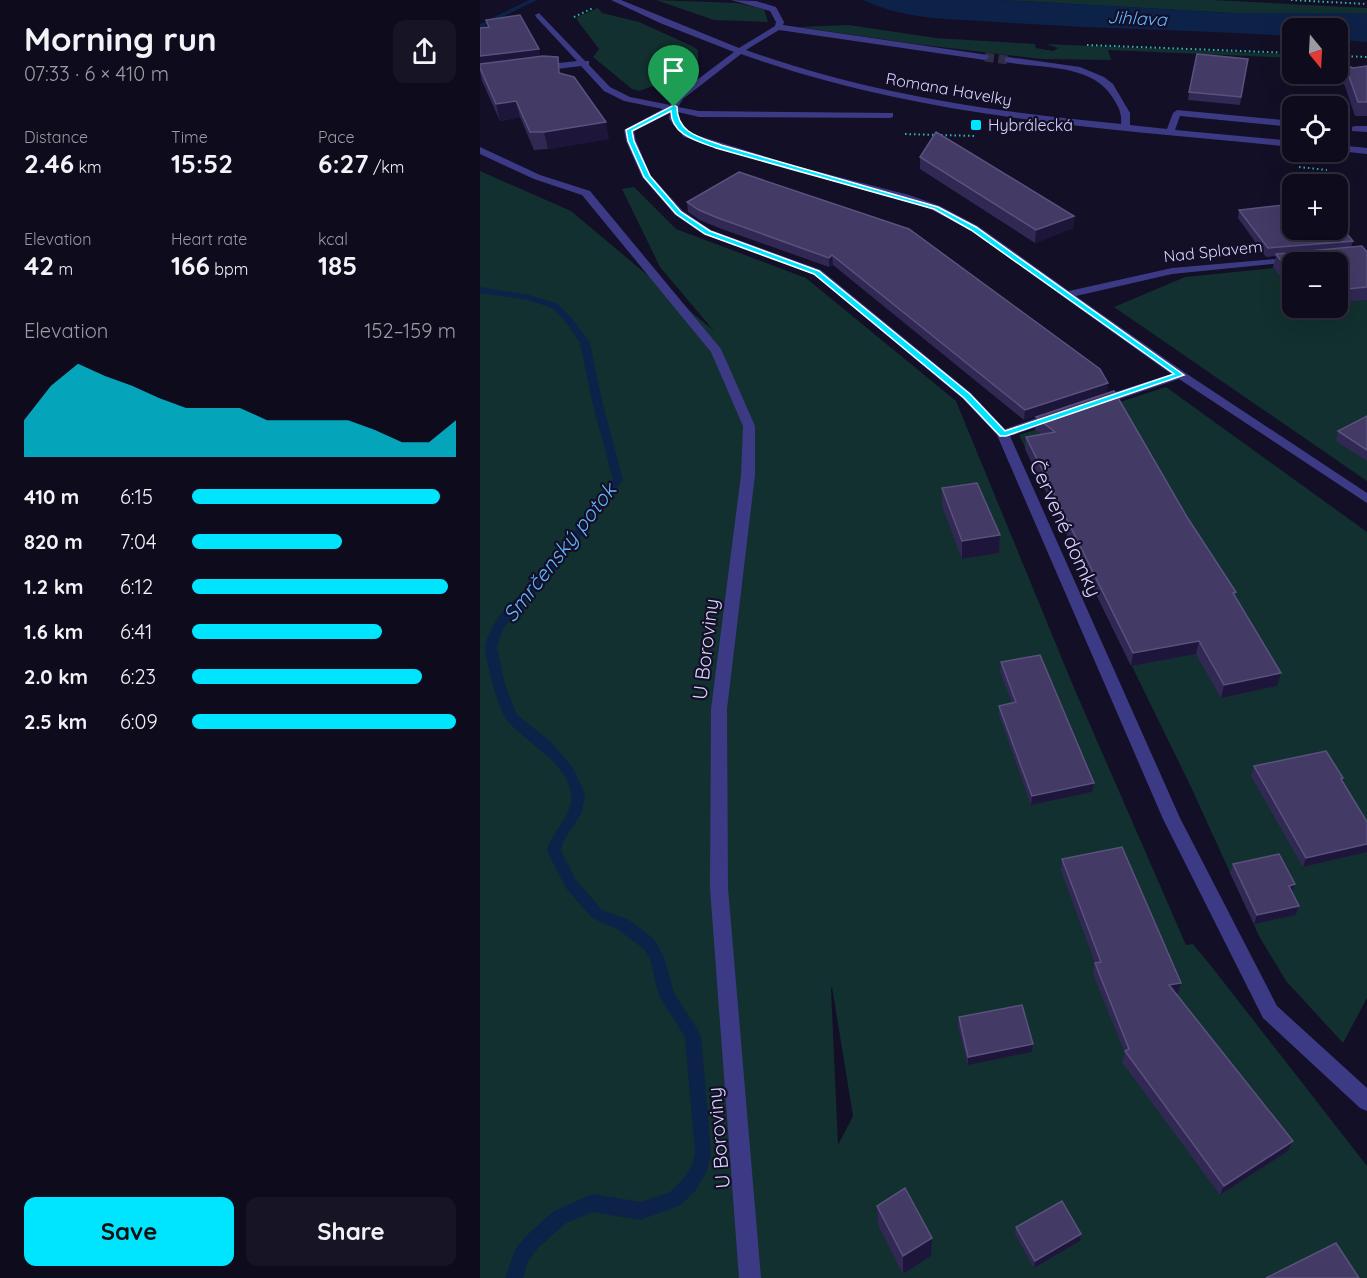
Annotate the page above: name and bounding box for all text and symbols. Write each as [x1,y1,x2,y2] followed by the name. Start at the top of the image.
[1107,5,1168,31] water label: Jihlava
[24,18,217,59] text: Morning run
[1282,18,1348,84] north arrow
[1282,18,1348,318] map controls
[393,20,456,83] button: share
[648,45,699,107] pin
[657,54,690,87] icon: arrive
[24,61,169,86] text: 07:33 · 6 × 410 m
[884,68,1014,110] street label: Romana Havelky
[1282,96,1348,162] button: locate
[988,115,1073,135] place label: Hybrálecká
[969,118,983,132] marker: Hybrálecká
[24,127,88,147] text: Distance
[171,127,208,147] text: Time
[318,127,354,147] text: Pace
[24,147,74,180] text: 2.46
[171,147,233,180] text: 15:52
[318,147,369,180] text: 6:27
[74,157,102,177] text: km
[369,157,404,177] text: /km
[1282,174,1348,240] button: +
[24,229,91,249] text: Elevation
[171,229,247,249] text: Heart rate
[318,229,348,249] text: kcal
[1163,236,1263,266] street label: Nad Splavem
[24,249,54,282] text: 42
[171,249,210,282] text: 166
[318,249,357,282] text: 185
[1282,252,1348,318] button: −
[54,259,73,279] text: m
[210,259,248,279] text: bpm
[24,318,108,343] text: Elevation
[364,318,456,343] text: 152–159 m
[1025,455,1107,601] street label: Červené domky
[497,476,622,627] water label: Smrčenský potok
[24,484,79,509] text: 410 m
[120,484,153,509] text: 6:15
[24,529,83,554] text: 820 m
[120,529,156,554] text: 7:04
[24,574,84,599] text: 1.2 km
[120,574,153,599] text: 6:12
[686,597,724,701] street label: U Boroviny
[24,619,83,644] text: 1.6 km
[120,619,152,644] text: 6:41
[24,664,88,689] text: 2.0 km
[120,664,156,689] text: 6:23
[24,709,87,734] text: 2.5 km
[120,709,158,734] text: 6:09
[701,1086,735,1190] street label: U Boroviny
[24,1197,234,1266] button: Save
[246,1197,456,1266] button: Share

